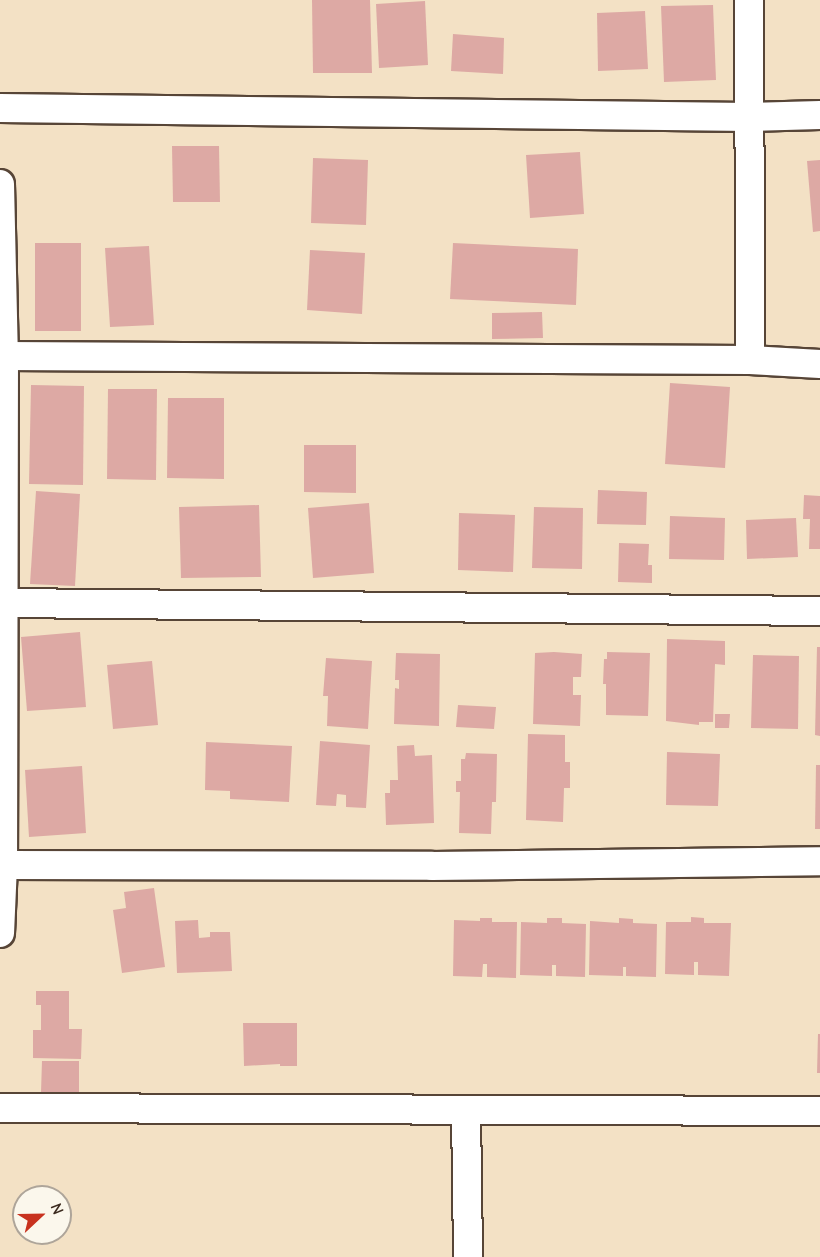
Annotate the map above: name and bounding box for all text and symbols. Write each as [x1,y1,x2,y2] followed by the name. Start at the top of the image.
[12,1185,72,1245] north arrow
[47,1201,67,1217] text: N

